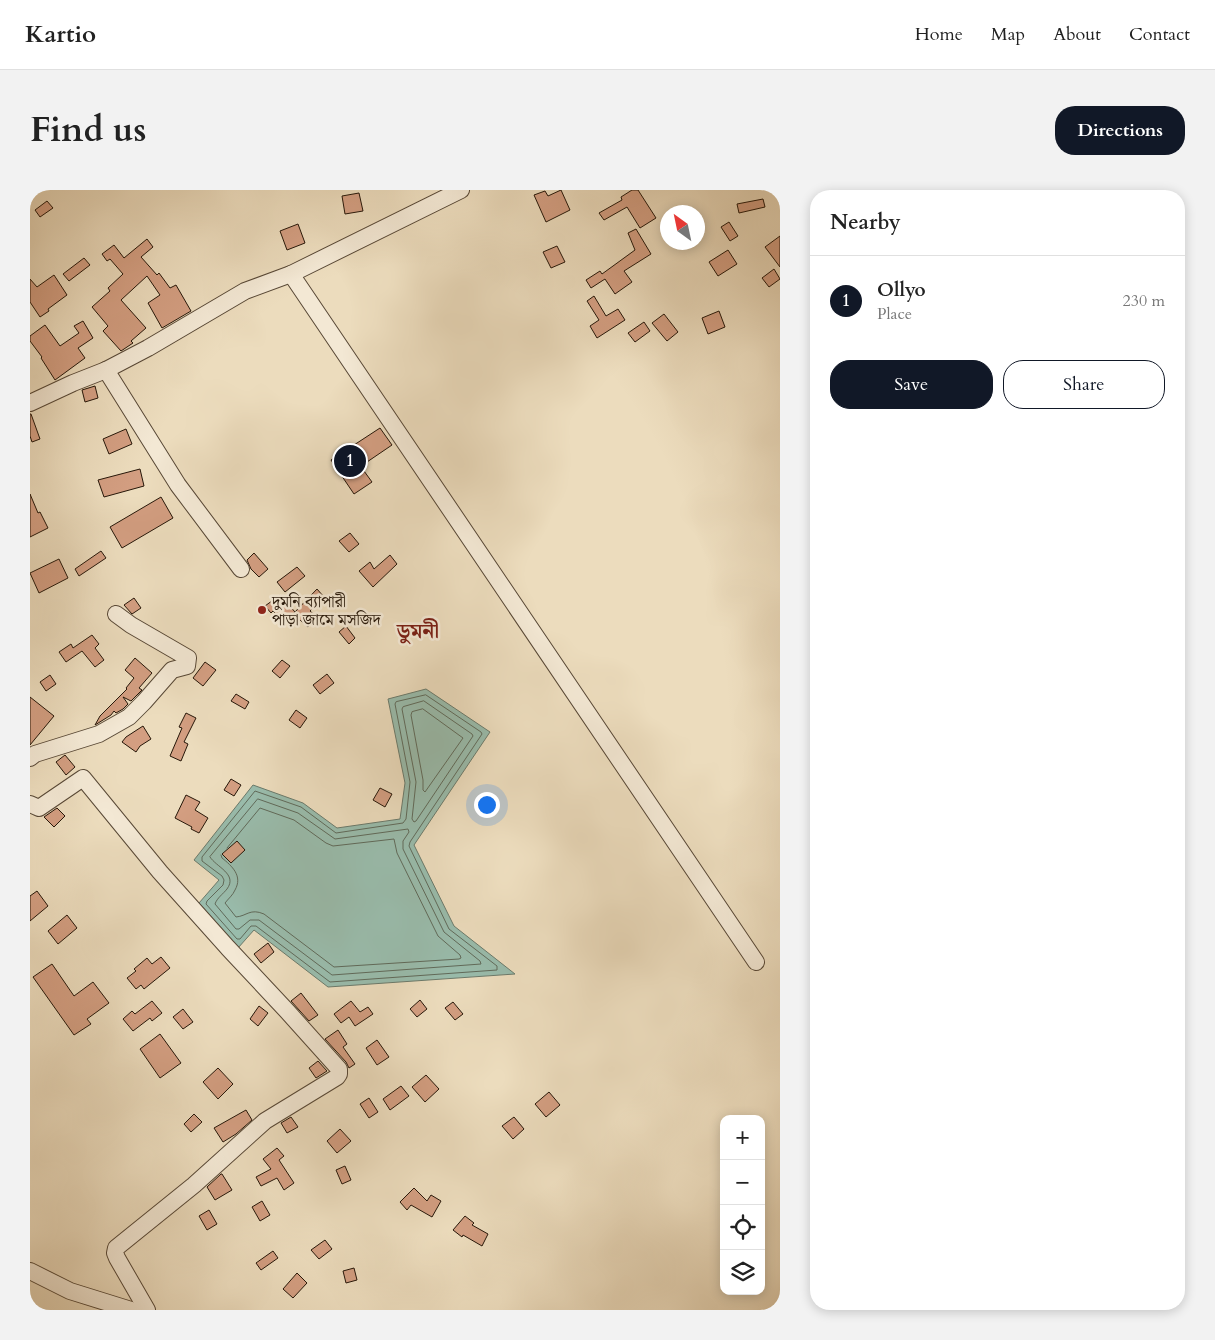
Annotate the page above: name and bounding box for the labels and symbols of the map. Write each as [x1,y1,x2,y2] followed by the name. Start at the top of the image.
[660,205,705,250] north arrow
[334,442,366,480] pin: 1
[271,591,382,631] place label: দুমনি ব্যাপারী পাড়া জামে মসজিদ
[256,604,268,616] marker: দুমনি ব্যাপারী পাড়া জামে মসজিদ
[396,617,439,646] district label: ডুমনী
[474,792,500,818] your location

